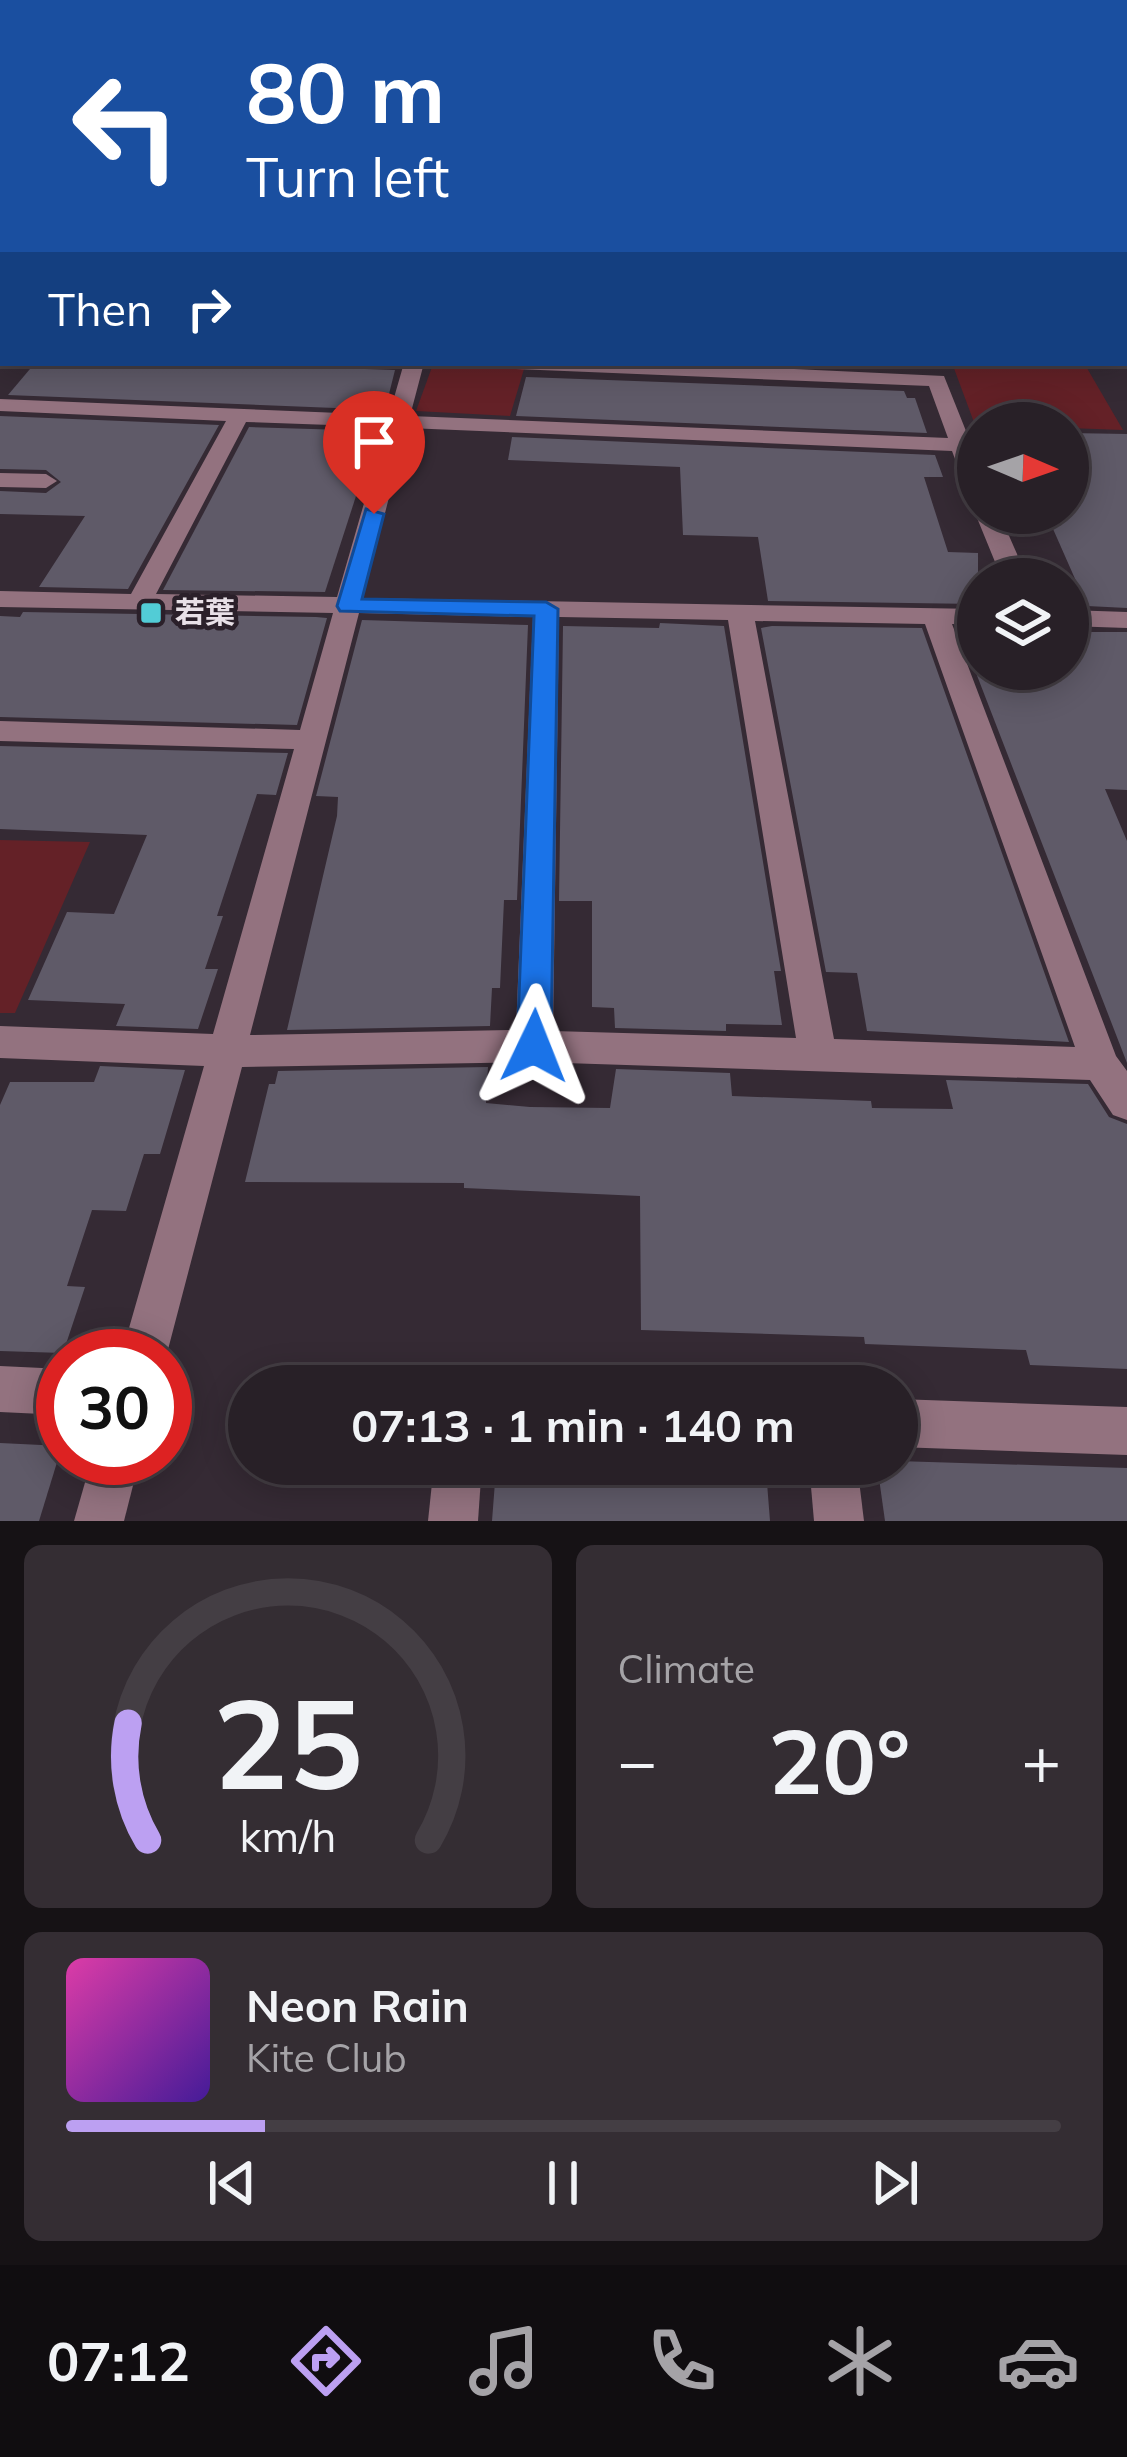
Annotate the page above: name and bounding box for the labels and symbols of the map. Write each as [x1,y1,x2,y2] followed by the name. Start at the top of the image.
[323,391,425,514] pin
[957,402,1089,534] north arrow
[175,593,235,631] place label: 若葉
[138,600,164,626] marker: 若葉
[471,983,597,1109] position arrow
[36,1329,192,1485] speed limit sign: 30

